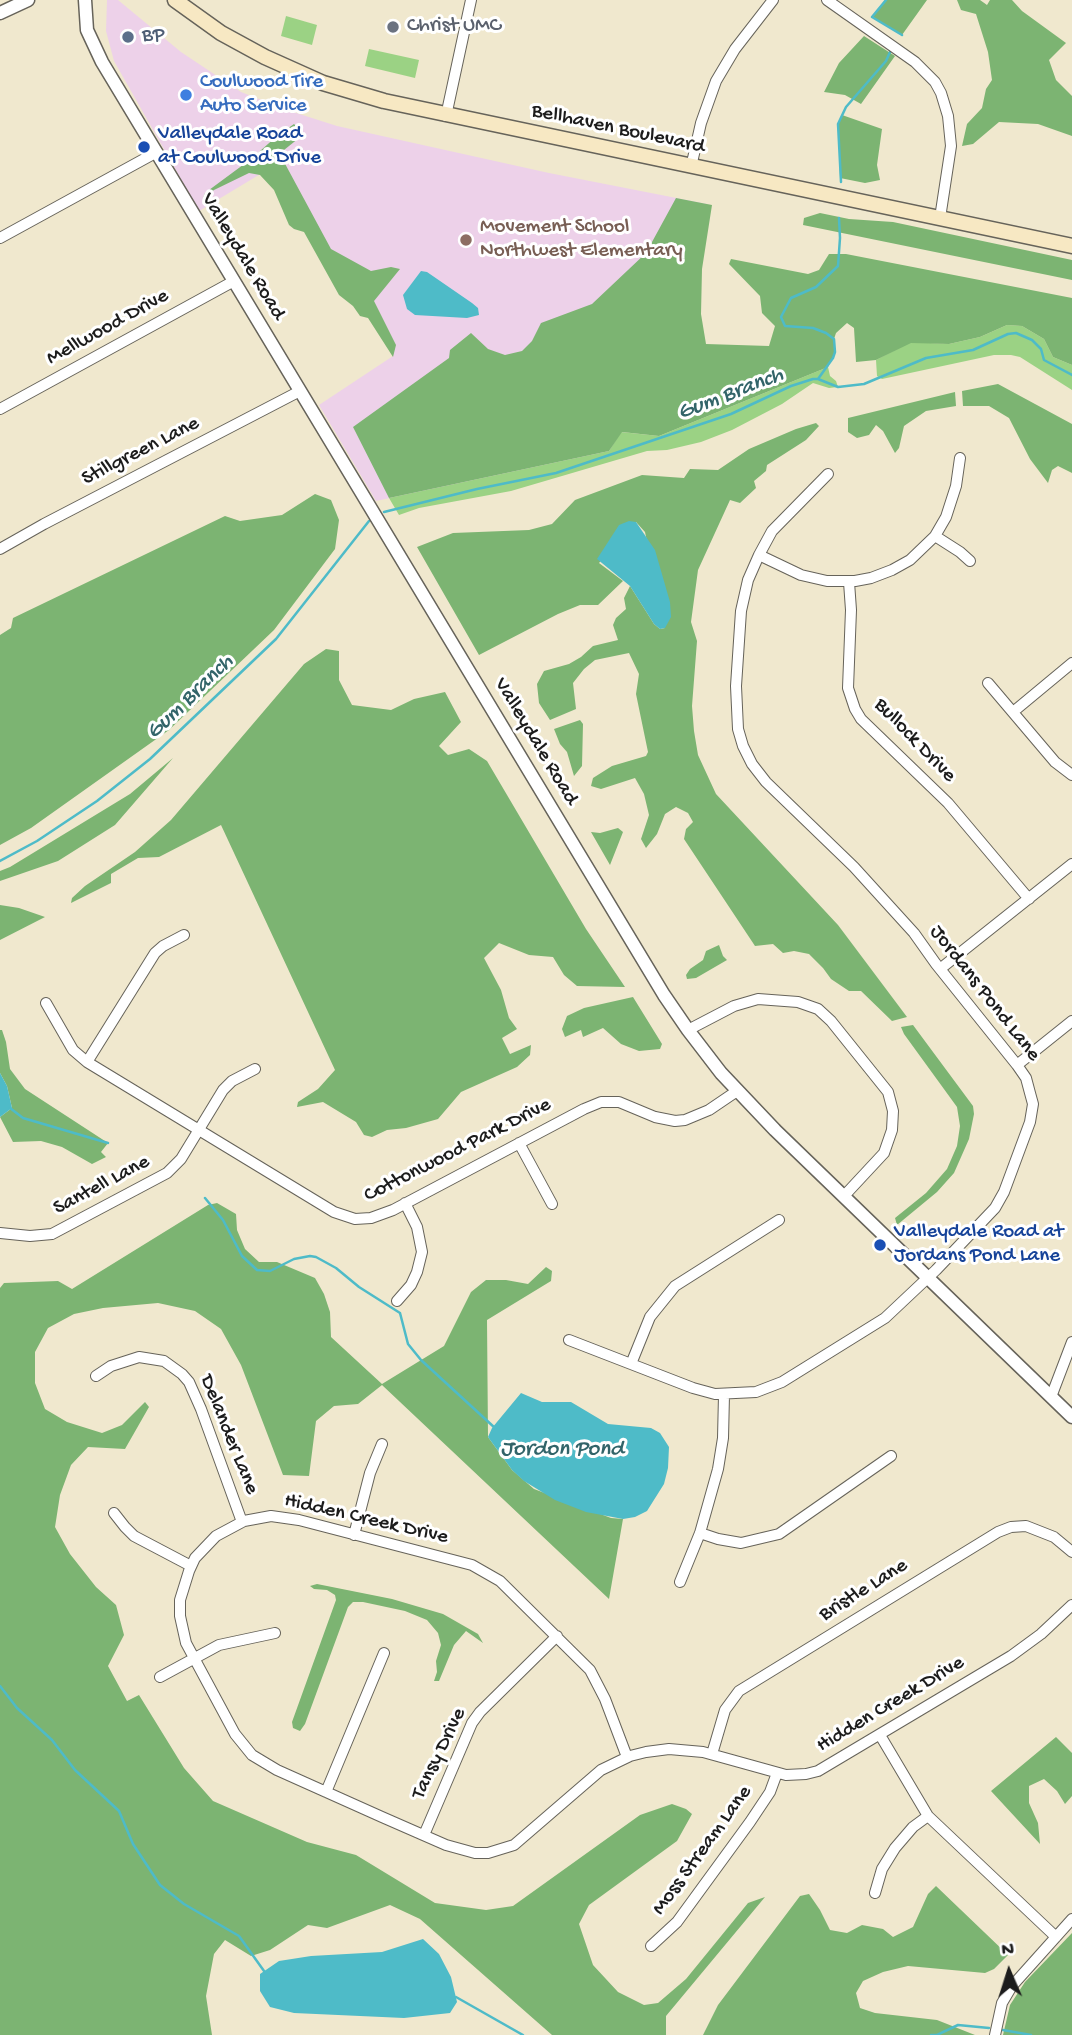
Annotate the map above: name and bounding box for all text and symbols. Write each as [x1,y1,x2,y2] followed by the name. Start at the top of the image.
[407,14,501,40] place label: Christ UMC
[385,19,401,35] marker: Christ UMC
[142,24,164,50] place label: BP
[120,29,136,45] marker: BP
[200,70,323,120] place label: Coulwood Tire Auto Service
[178,87,194,103] marker: Coulwood Tire Auto Service
[529,99,707,161] street label: Bellhaven Boulevard
[158,122,321,172] place label: Valleydale Road at Coulwood Drive
[136,139,152,155] marker: Valleydale Road at Coulwood Drive
[194,189,290,325] street label: Valleydale Road
[480,215,683,265] place label: Movement School Northwest Elementary
[458,232,474,248] marker: Movement School Northwest Elementary
[43,284,173,372] street label: Mellwood Drive
[674,362,788,428] water label: Gum Branch
[78,412,204,492] street label: Stillgreen Lane
[142,650,240,746] water label: Gum Branch
[487,674,583,810] street label: Valleydale Road
[867,693,961,789] street label: Bullock Drive
[923,921,1045,1067] street label: Jordans Pond Lane
[360,1093,556,1209] street label: Cottonwood Park Drive
[50,1150,154,1222] street label: Santell Lane
[894,1220,1063,1270] place label: Valleydale Road at Jordans Pond Lane
[872,1237,888,1253] marker: Valleydale Road at Jordans Pond Lane
[193,1372,263,1498] street label: Delander Lane
[500,1436,624,1464] water label: Jordon Pond
[282,1489,450,1551] street label: Hidden Creek Drive
[815,1554,913,1628] street label: Bristle Lane
[813,1651,969,1759] street label: Hidden Creek Drive
[407,1704,473,1804] street label: Tansy Drive
[647,1781,759,1921] street label: Moss Stream Lane
[974,1937,1044,2007] north arrow
[1001,1939,1015,1962] text: N

